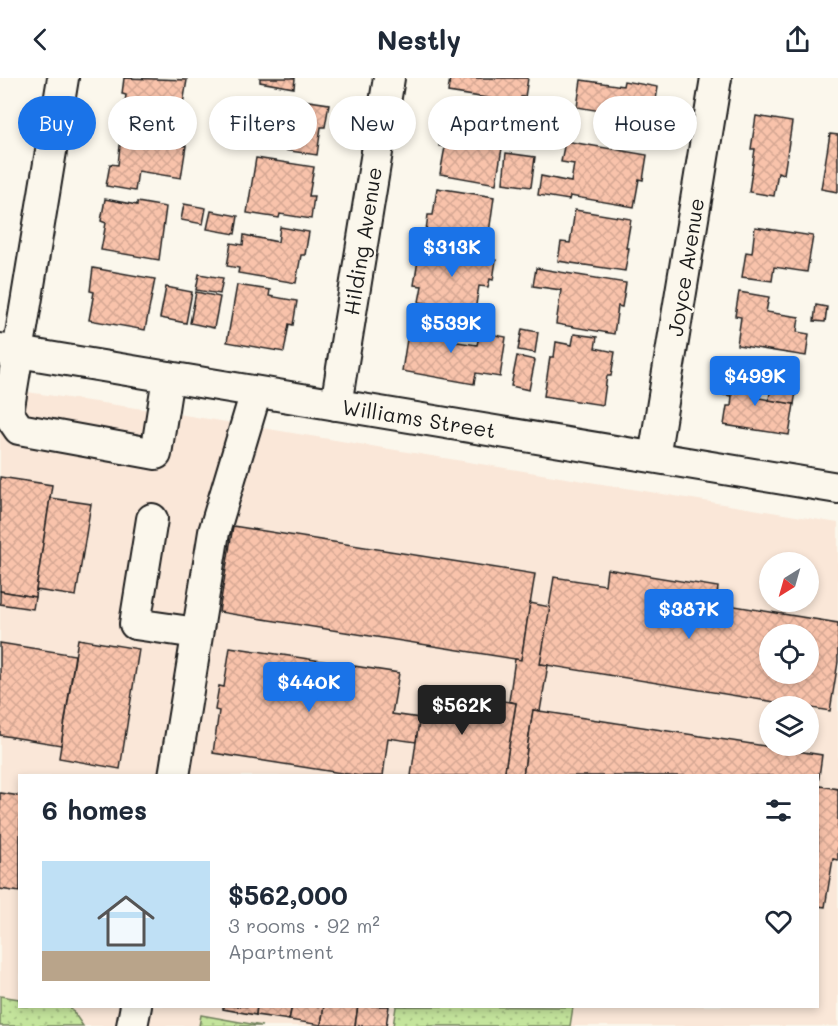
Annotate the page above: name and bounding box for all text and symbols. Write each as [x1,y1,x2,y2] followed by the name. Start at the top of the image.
[377,22,461,57] text: Nestly
[24,23,57,56] icon: back
[781,23,814,56] icon: share
[18,96,96,150] chip: Buy
[108,96,197,150] chip: Rent
[209,96,317,150] chip: Filters
[329,96,416,150] chip: New
[428,96,581,150] chip: Apartment
[593,96,697,150] chip: House
[337,165,387,317] street label: Hilding Avenue
[661,196,709,338] street label: Joyce Avenue
[410,227,494,278] pin: $313K
[423,233,481,259] text: $313K
[409,303,493,354] pin: $539K
[420,309,482,335] text: $539K
[713,356,797,407] pin: $499K
[724,362,786,388] text: $499K
[340,393,498,443] street label: Williams Street
[759,552,819,612] north arrow
[759,552,819,756] map controls
[647,589,731,640] pin: $387K
[658,595,720,621] text: $387K
[759,624,819,684] button: locate
[267,662,351,713] pin: $440K
[277,668,341,694] text: $440K
[420,685,504,736] pin: $562K
[432,691,492,717] text: $562K
[759,696,819,756] button: layers
[42,793,147,827] text: 6 homes
[762,794,795,827] icon: filters
[228,878,348,912] text: $562,000
[90,885,162,957] icon: home
[762,905,795,938] icon: heart
[228,912,380,938] text: 3 rooms · 92 m²
[228,938,334,964] text: Apartment

